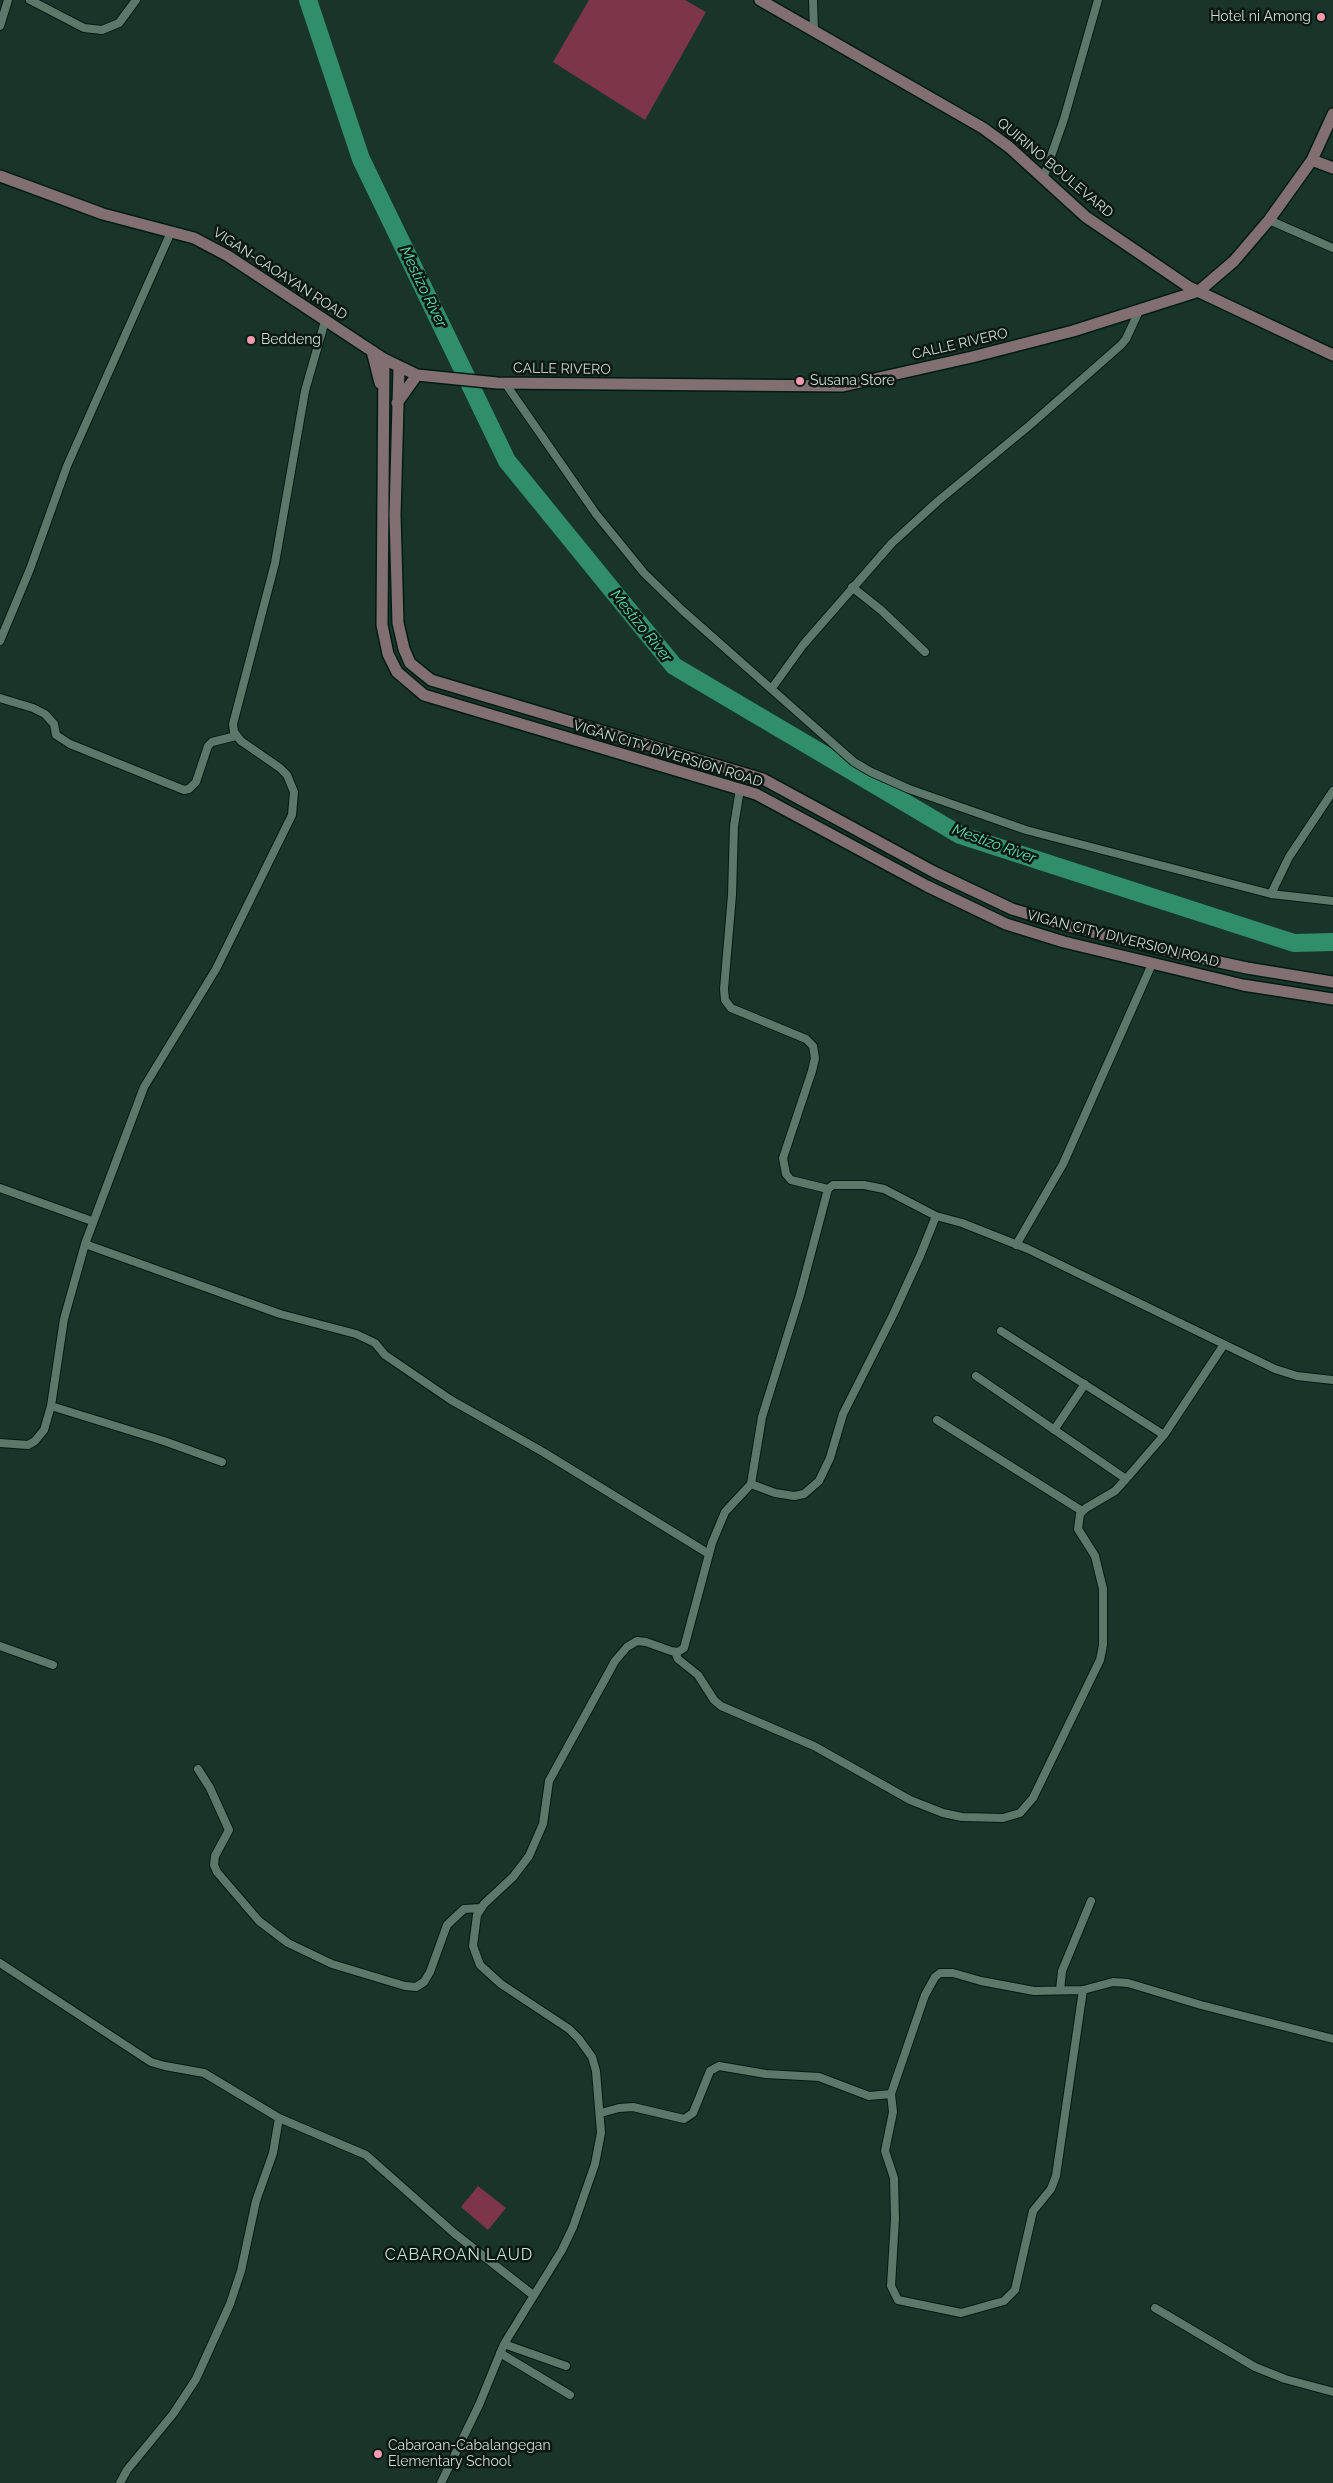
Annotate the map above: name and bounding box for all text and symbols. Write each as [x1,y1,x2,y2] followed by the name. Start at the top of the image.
[1210,9,1311,25] place label: Hotel ni Among
[1315,11,1327,23] marker: Hotel ni Among
[994,115,1116,221] street label: QUIRINO BOULEVARD
[210,224,350,324] street label: VIGAN-CAOAYAN ROAD
[396,244,450,330] water label: Mestizo River
[911,325,1009,363] street label: CALLE RIVERO
[261,332,321,348] place label: Beddeng
[245,334,257,346] marker: Beddeng
[513,360,611,378] street label: CALLE RIVERO
[810,373,895,389] place label: Susana Store
[794,375,806,387] marker: Susana Store
[606,586,676,666] water label: Mestizo River
[571,717,765,791] street label: VIGAN CITY DIVERSION ROAD
[950,821,1038,867] water label: Mestizo River
[1025,907,1221,971] street label: VIGAN CITY DIVERSION ROAD
[383,2245,535,2265] district label: CABAROAN LAUD
[388,2438,551,2470] place label: Cabaroan-Cabalangegan Elementary School
[372,2448,384,2460] marker: Cabaroan-Cabalangegan Elementary School

